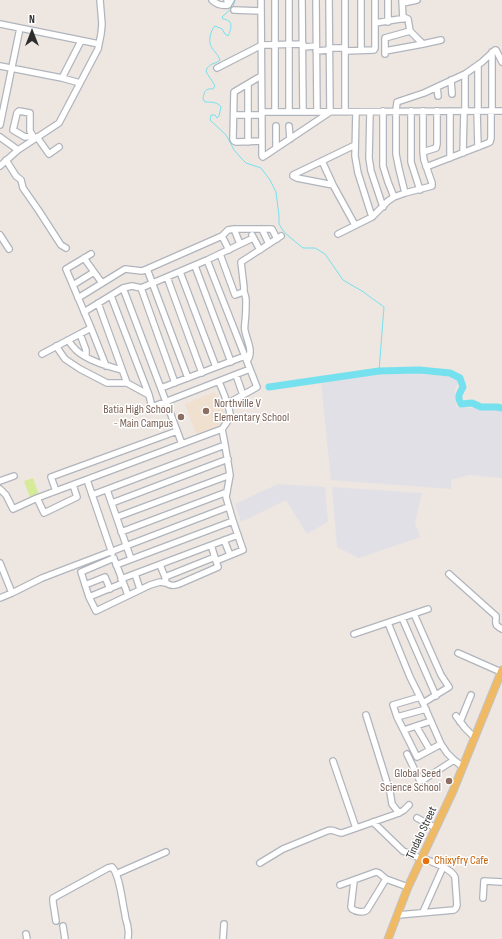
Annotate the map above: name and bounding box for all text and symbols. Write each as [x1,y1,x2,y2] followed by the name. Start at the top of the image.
[12,12,52,52] north arrow
[29,13,35,26] text: N
[214,397,289,425] place label: Northville V Elementary School
[103,403,173,431] place label: Batia High School - Main Campus
[201,406,211,416] marker: Northville V Elementary School
[176,412,186,422] marker: Batia High School - Main Campus
[380,767,441,795] place label: Global Seed Science School
[444,776,454,786] marker: Global Seed Science School
[404,804,440,862] street label: Tindalo Street
[434,854,488,868] place label: Chixyfry Cafe
[421,856,431,866] marker: Chixyfry Cafe

